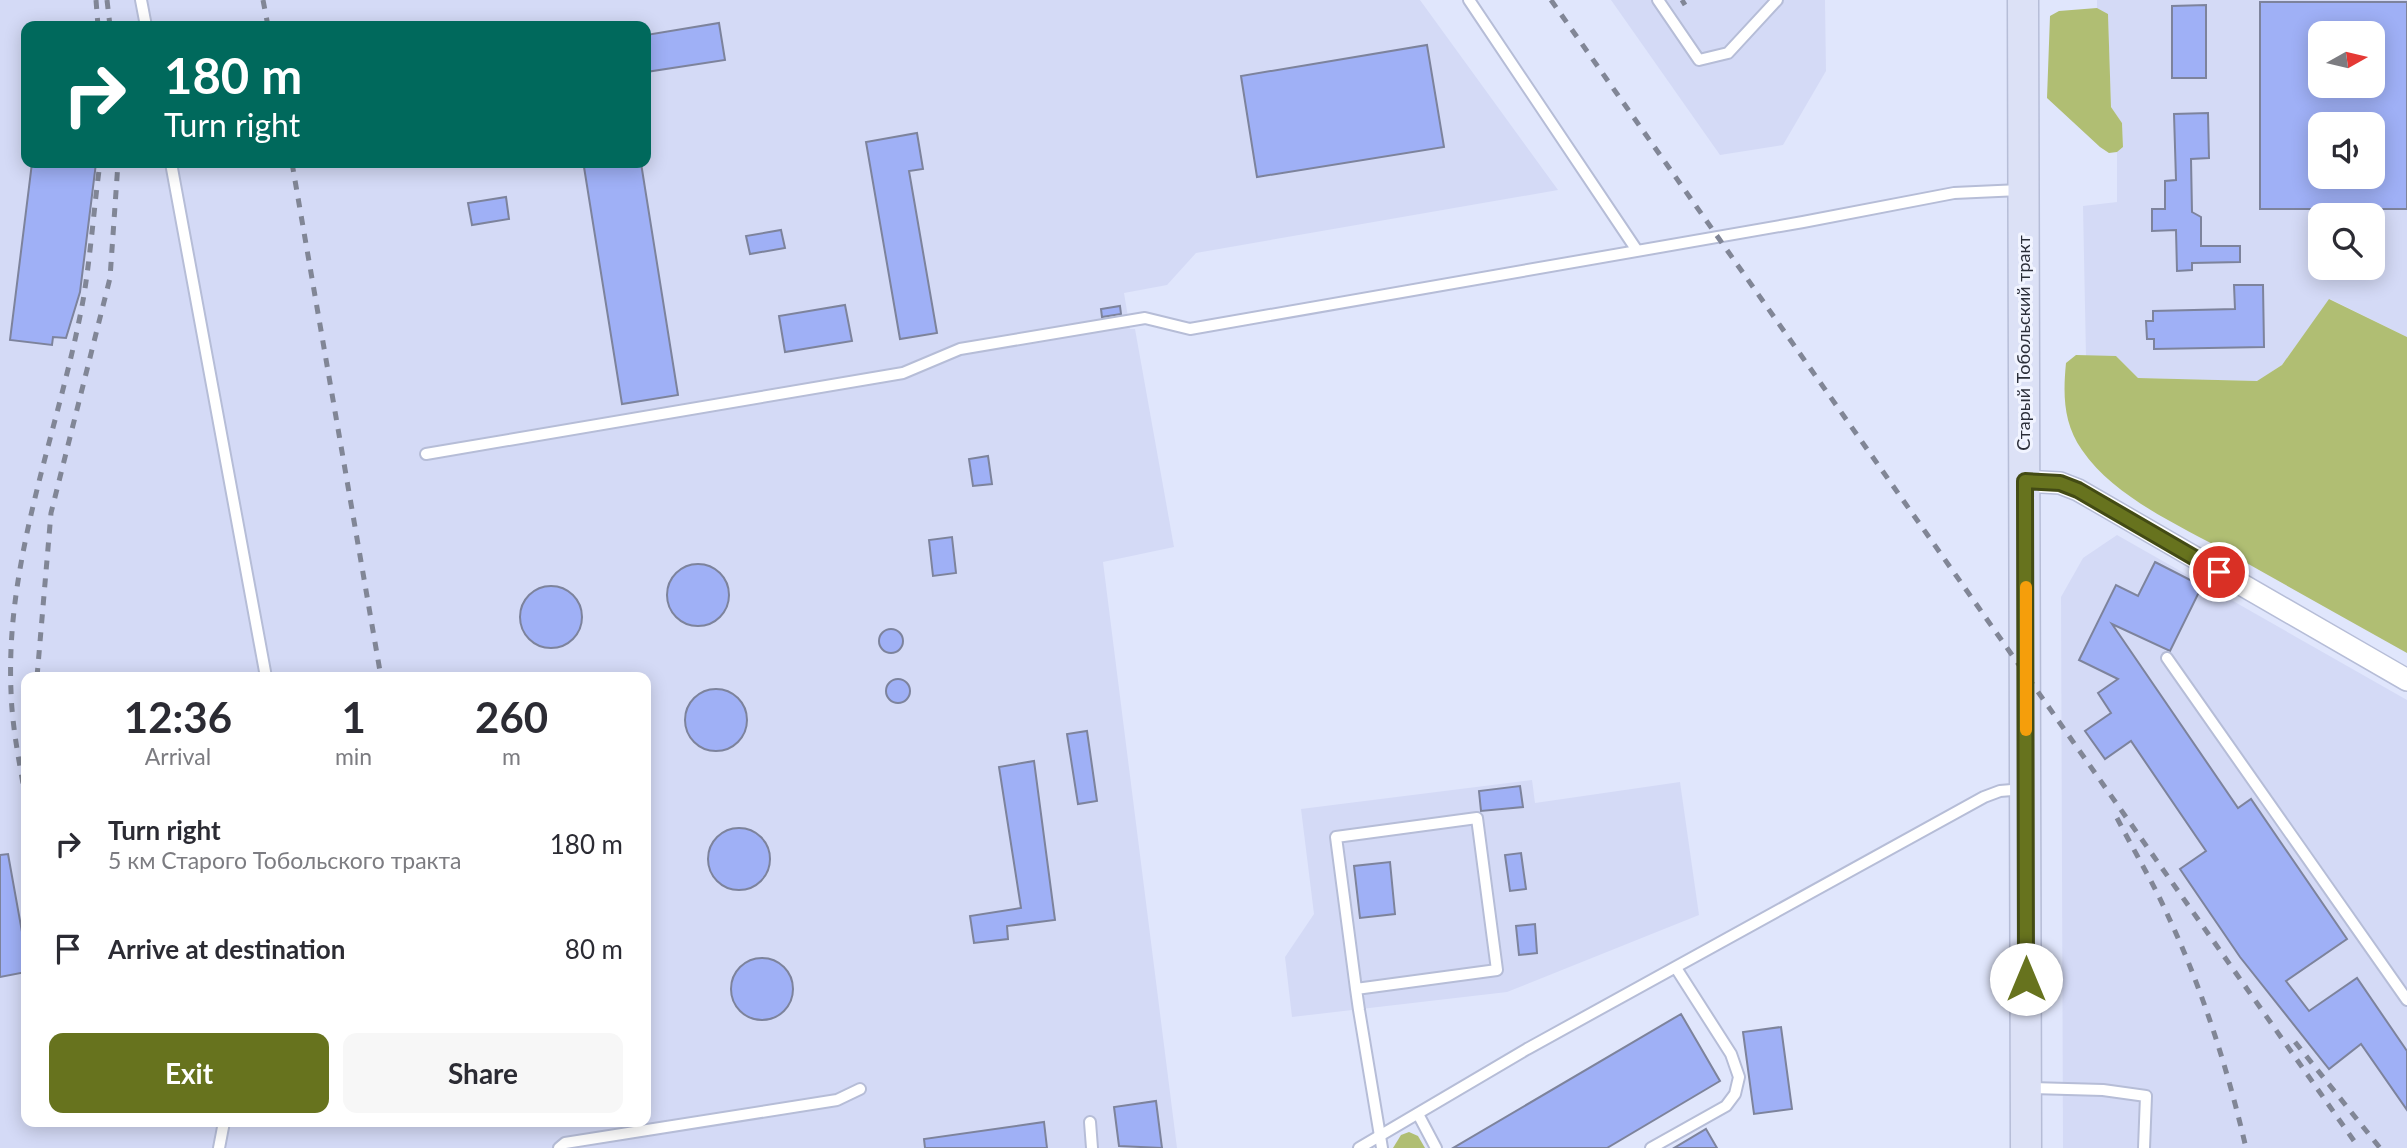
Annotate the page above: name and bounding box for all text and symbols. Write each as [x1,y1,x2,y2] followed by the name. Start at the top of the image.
[2308,21,2385,98] north arrow
[2308,21,2385,280] map controls
[164,46,302,104] text: 180 m
[49,49,140,140] icon: right
[164,105,300,144] text: Turn right
[2308,112,2385,189] button: sound
[2308,203,2385,280] button: search
[2012,235,2034,451] street label: Старый Тобольский тракт
[2189,542,2249,602] pin
[2200,553,2238,591] icon: arrive
[124,692,232,742] text: 12:36
[341,692,366,742] text: 1
[475,692,548,742] text: 260
[145,742,211,770] text: Arrival
[335,742,372,770] text: min
[502,742,521,770] text: m
[108,814,221,846] text: Turn right
[49,825,87,863] icon: right
[550,828,623,860] text: 180 m
[108,846,461,874] text: 5 км Старого Тобольского тракта
[49,930,87,968] icon: arrive
[108,933,345,965] text: Arrive at destination
[565,933,623,965] text: 80 m
[1989,942,2063,1016] position arrow
[49,1033,329,1113] button: Exit
[343,1033,623,1113] button: Share

